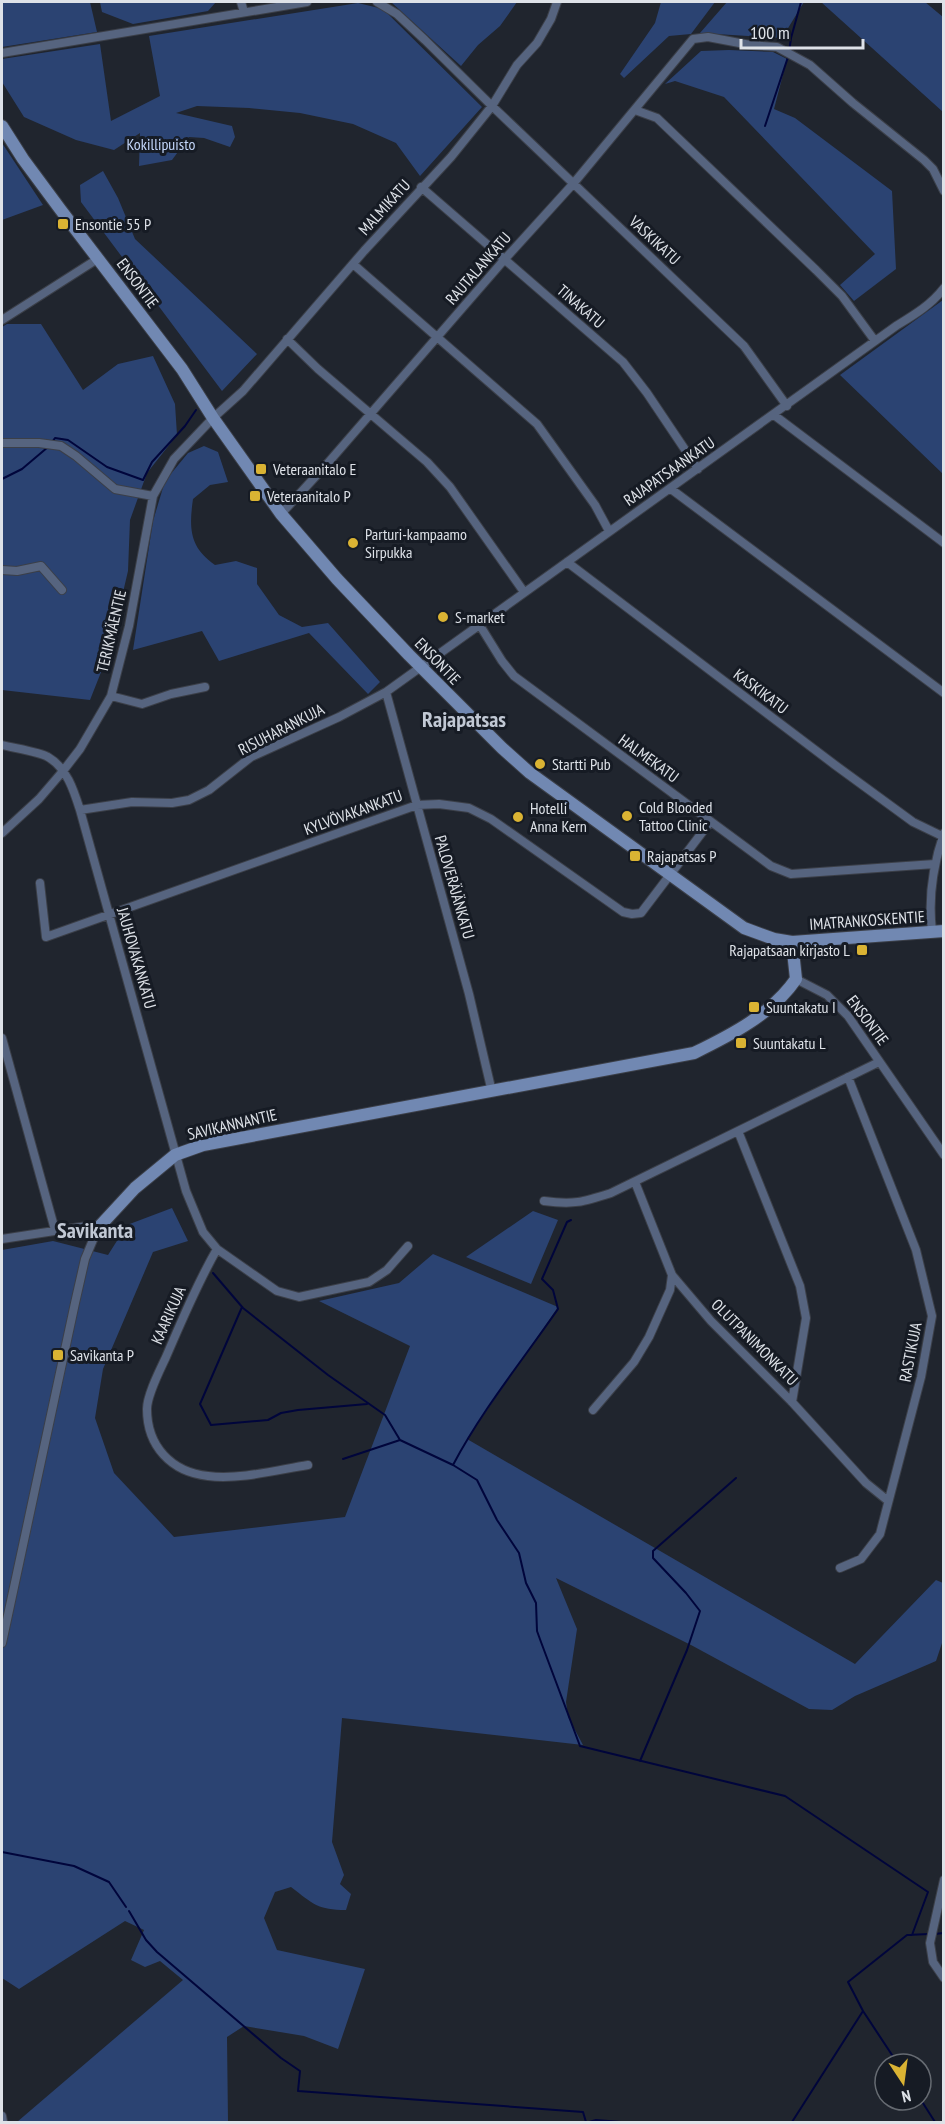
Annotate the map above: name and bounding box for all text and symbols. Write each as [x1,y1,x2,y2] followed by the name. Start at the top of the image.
[741,12,862,50] scale bar
[750,21,790,44] text: 100 m
[127,134,195,154] park label: Kokillipuisto
[354,175,414,239] street label: MALMIKATU
[625,211,685,269] street label: VASKIKATU
[75,214,151,234] place label: Ensontie 55 P
[56,217,70,231] marker: Ensontie 55 P
[441,228,515,308] street label: RAUTALANKATU
[113,254,163,312] street label: ENSONTIE
[553,280,609,332] street label: TINAKATU
[620,432,718,510] street label: RAJAPATSAANKATU
[272,459,357,479] place label: Veteraanitalo E
[254,462,268,476] marker: Veteraanitalo E
[266,486,351,506] place label: Veteraanitalo P
[248,489,262,503] marker: Veteraanitalo P
[365,524,467,562] place label: Parturi-kampaamo Sirpukka
[346,536,360,550] marker: Parturi-kampaamo Sirpukka
[92,588,130,674] street label: TERIKMÄENTIE
[455,607,505,627] place label: S-market
[436,610,450,624] marker: S-market
[411,633,465,689] street label: ENSONTIE
[730,664,792,718] street label: KASKIKATU
[235,699,328,759] street label: RISUHARANKUJA
[422,705,506,733] district label: Rajapatsas
[615,729,683,787] street label: HALMEKATU
[552,754,611,774] place label: Startti Pub
[533,757,547,771] marker: Startti Pub
[301,785,405,839] street label: KYLVÖVAKANKATU
[639,797,712,835] place label: Cold Blooded Tattoo Clinic
[530,798,587,836] place label: Hotelli Anna Kern
[620,809,634,823] marker: Cold Blooded Tattoo Clinic
[511,810,525,824] marker: Hotelli Anna Kern
[431,833,479,941] street label: PALOVERÄJÄNKATU
[647,846,717,866] place label: Rajapatsas P
[628,849,642,863] marker: Rajapatsas P
[113,904,161,1011] street label: JAUHOVAKANKATU
[809,906,925,934] street label: IMATRANKOSKENTIE
[729,940,850,960] place label: Rajapatsaan kirjasto L
[855,943,869,957] marker: Rajapatsaan kirjasto L
[843,991,893,1049] street label: ENSONTIE
[766,997,836,1017] place label: Suuntakatu I
[747,1000,761,1014] marker: Suuntakatu I
[753,1033,826,1053] place label: Suuntakatu L
[734,1036,748,1050] marker: Suuntakatu L
[185,1104,279,1144] street label: SAVIKANNANTIE
[57,1216,133,1244] district label: Savikanta
[146,1282,190,1347] street label: KAARIKUJA
[707,1294,803,1390] street label: OLUTPANIMONKATU
[894,1320,926,1383] street label: RASTIKUJA
[70,1345,134,1365] place label: Savikanta P
[51,1348,65,1362] marker: Savikanta P
[873,2052,933,2112] north arrow
[900,2086,913,2107] text: N

